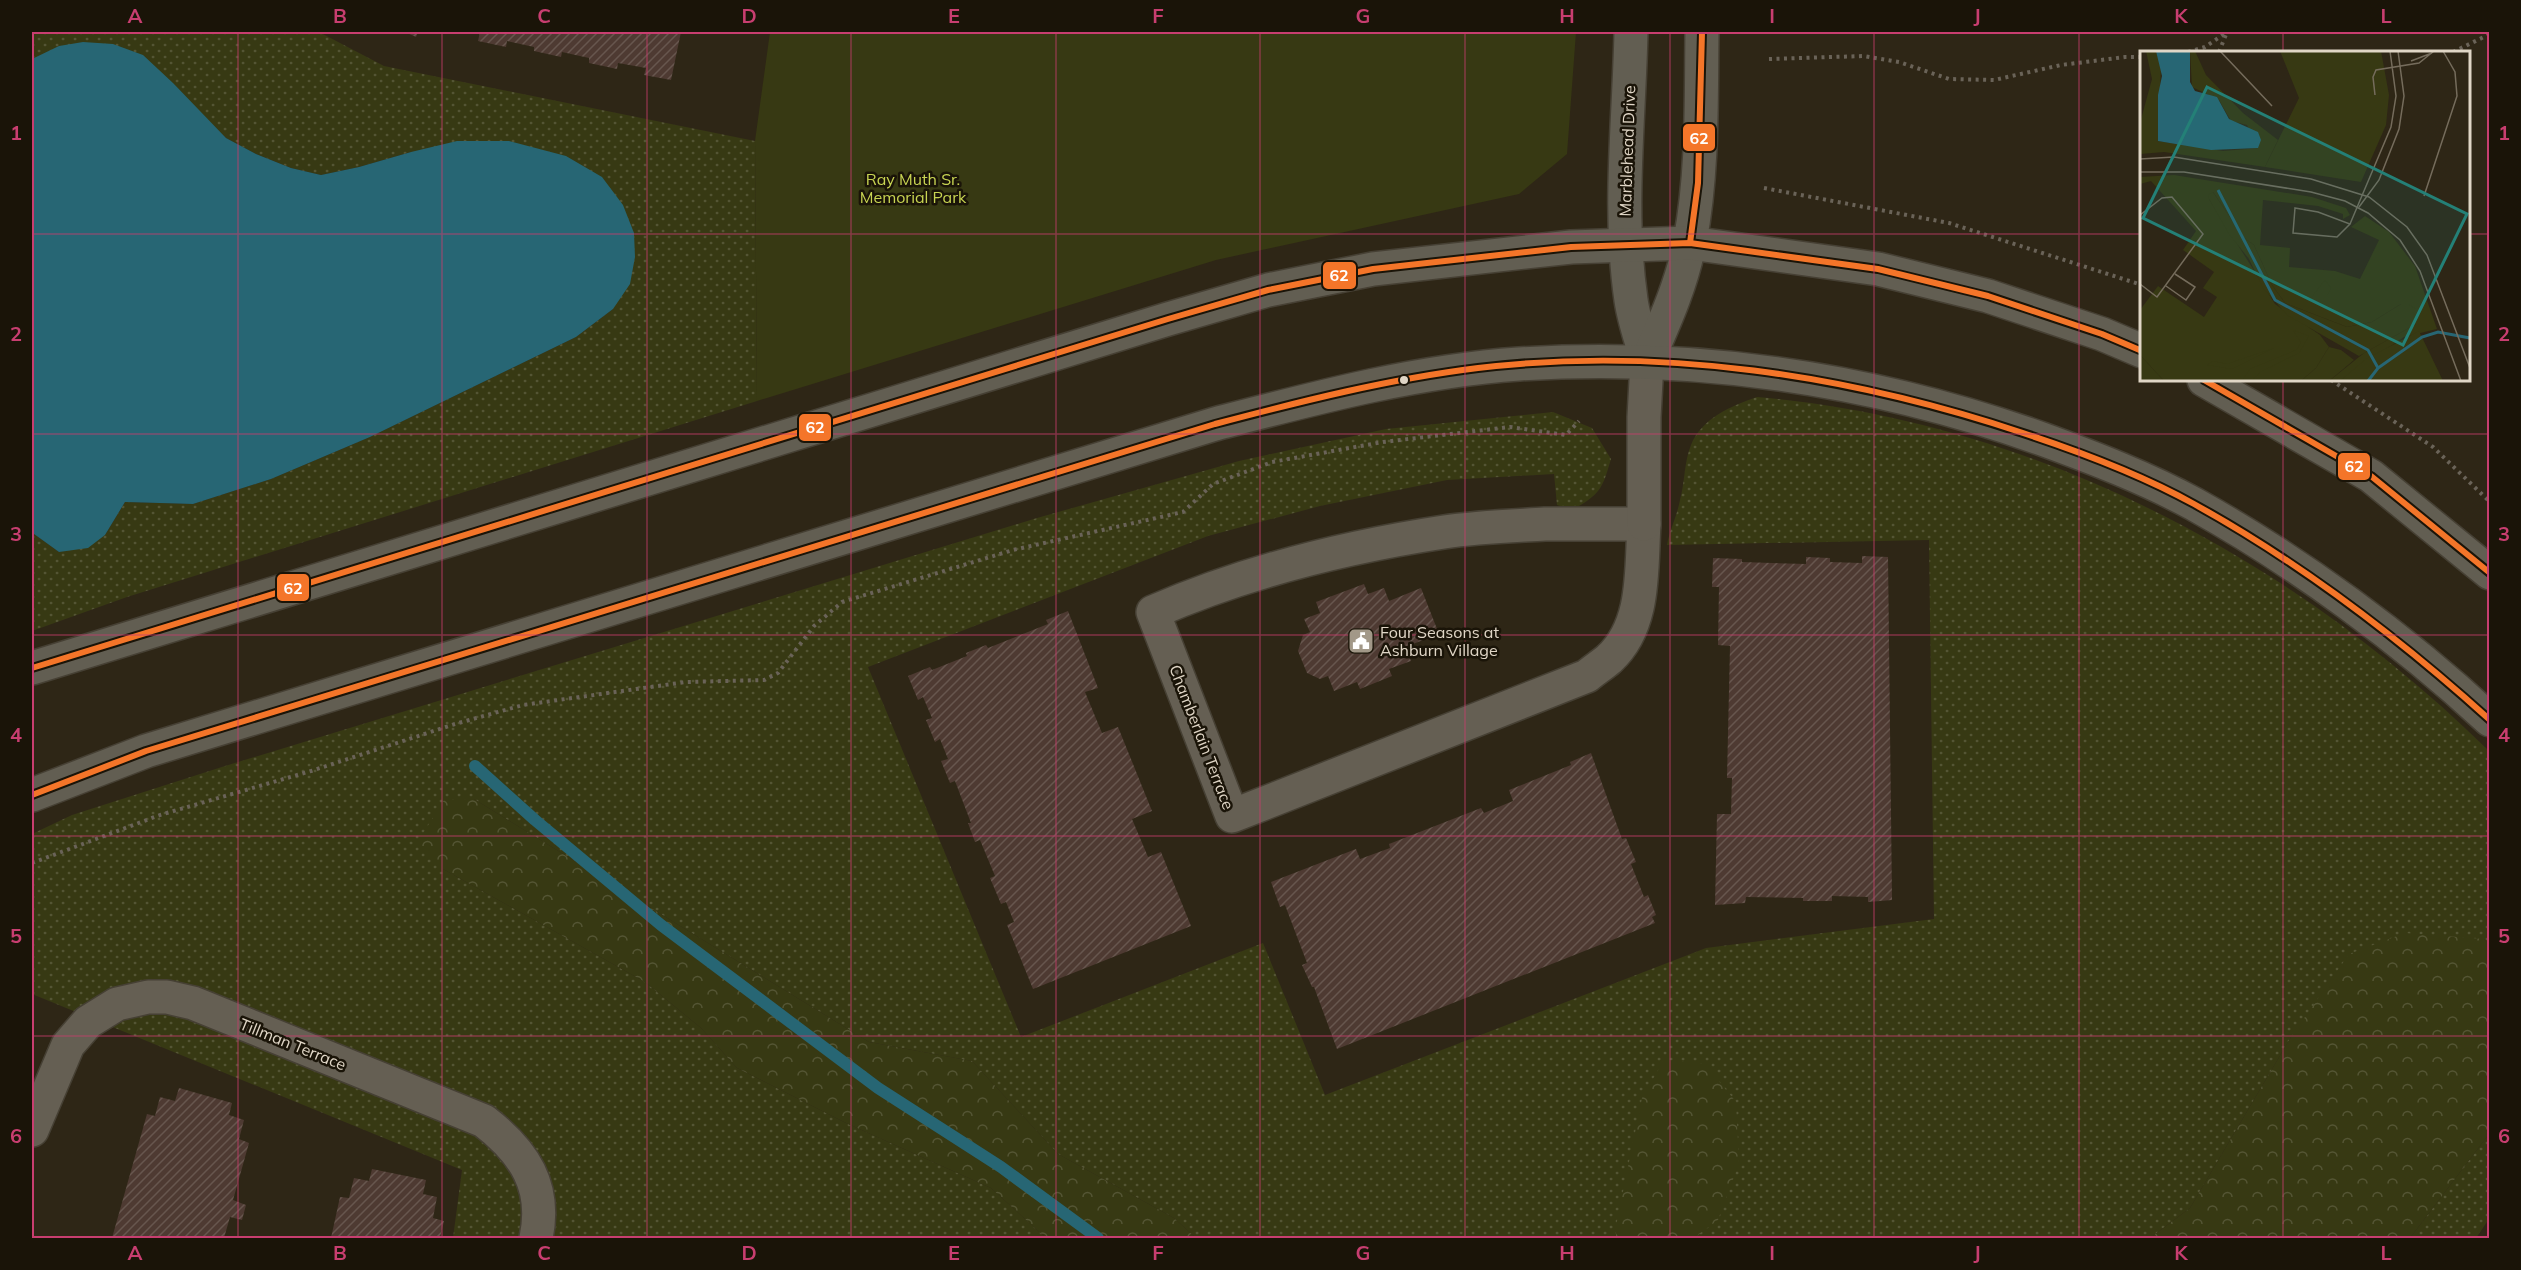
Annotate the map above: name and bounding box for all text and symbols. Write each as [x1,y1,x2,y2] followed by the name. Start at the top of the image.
[128,3,143,28] text: A
[333,3,347,28] text: B
[537,3,551,28] text: C
[741,3,757,28] text: D
[948,3,960,28] text: E
[1152,3,1164,28] text: F
[1356,3,1370,28] text: G
[1559,3,1575,28] text: H
[1769,3,1775,28] text: I
[1973,3,1981,28] text: J
[2174,3,2188,28] text: K
[2380,3,2392,28] text: L
[2140,51,2470,381] inset map
[1615,85,1639,217] street label: Marblehead Drive
[10,120,22,145] text: 1
[2498,120,2510,145] text: 1
[1682,123,1716,152] line badge: 62
[1689,128,1709,148] text: 62
[860,169,967,207] park label: Ray Muth Sr. Memorial Park
[1322,261,1357,290] line badge: 62
[1329,265,1349,285] text: 62
[10,321,22,346] text: 2
[2498,321,2510,346] text: 2
[1398,374,1410,386] unlabelled marker
[798,413,832,442] line badge: 62
[805,417,825,437] text: 62
[2337,452,2371,481] line badge: 62
[2344,456,2364,476] text: 62
[10,521,22,546] text: 3
[2498,521,2510,546] text: 3
[276,573,310,602] line badge: 62
[283,578,303,598] text: 62
[1380,622,1499,660] place label: Four Seasons at Ashburn Village
[1346,626,1376,656] public building icon: Four Seasons at Ashburn Village
[1165,662,1239,812] street label: Chamberlain Terrace
[10,722,22,747] text: 4
[2498,722,2510,747] text: 4
[10,923,22,948] text: 5
[2498,923,2510,948] text: 5
[237,1014,349,1074] street label: Tillman Terrace
[10,1123,22,1148] text: 6
[2498,1123,2510,1148] text: 6
[128,1240,143,1265] text: A
[333,1240,347,1265] text: B
[537,1240,551,1265] text: C
[741,1240,757,1265] text: D
[948,1240,960,1265] text: E
[1152,1240,1164,1265] text: F
[1356,1240,1370,1265] text: G
[1559,1240,1575,1265] text: H
[1769,1240,1775,1265] text: I
[1973,1240,1981,1265] text: J
[2174,1240,2188,1265] text: K
[2380,1240,2392,1265] text: L

